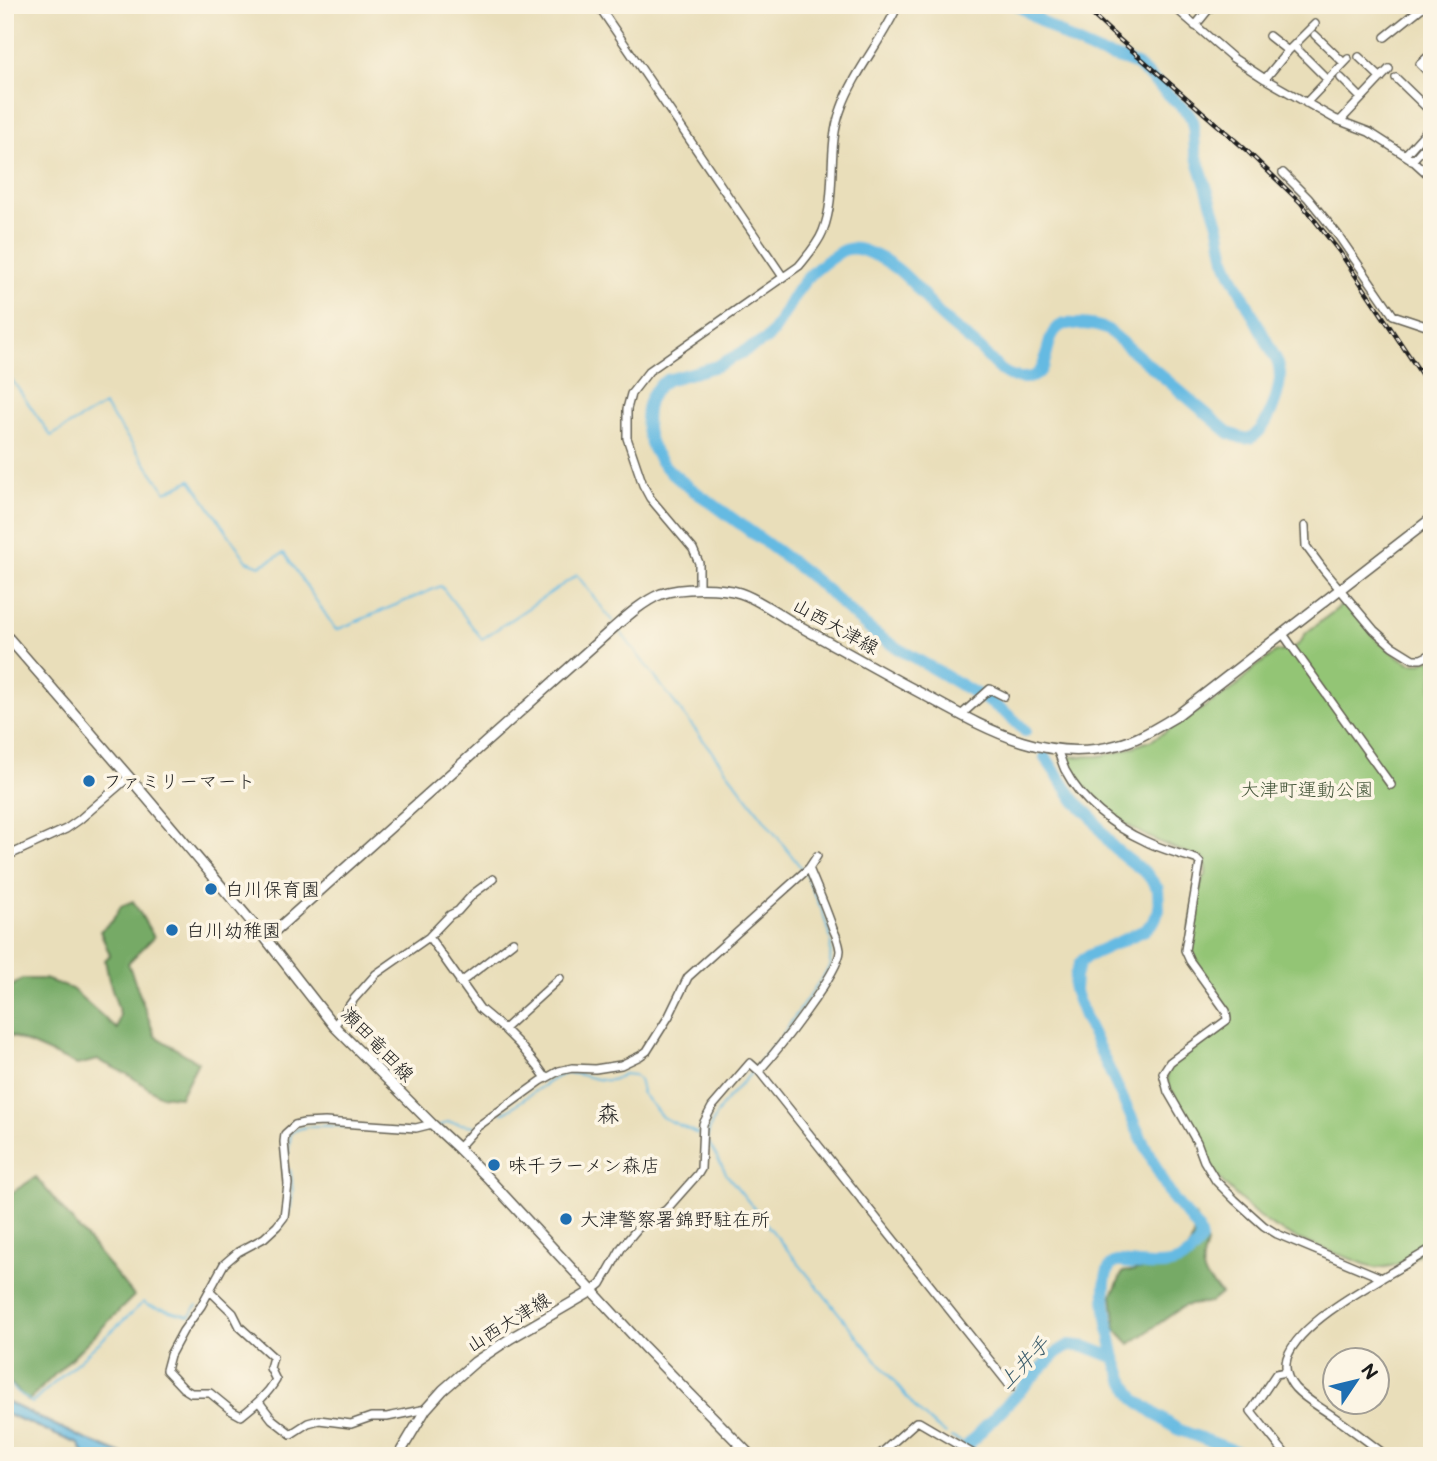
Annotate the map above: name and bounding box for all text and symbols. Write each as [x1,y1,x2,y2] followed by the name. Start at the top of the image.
[788,594,882,660] street label: 山西大津線
[103,771,255,794] place label: ファミリーマート
[81,773,97,789] marker: ファミリーマート
[1240,779,1374,802] park label: 大津町運動公園
[225,879,320,902] place label: 白川保育園
[203,881,219,897] marker: 白川保育園
[186,920,281,943] place label: 白川幼稚園
[164,922,180,938] marker: 白川幼稚園
[336,1003,418,1087] street label: 瀬田竜田線
[597,1101,620,1129] district label: 森
[508,1155,660,1178] place label: 味千ラーメン森店
[486,1157,502,1173] marker: 味千ラーメン森店
[580,1209,770,1232] place label: 大津警察署錦野駐在所
[558,1211,574,1227] marker: 大津警察署錦野駐在所
[462,1288,555,1358] street label: 山西大津線
[993,1332,1056,1394] water label: 上井手
[1322,1346,1392,1416] north arrow
[1355,1360,1382,1385] text: N

